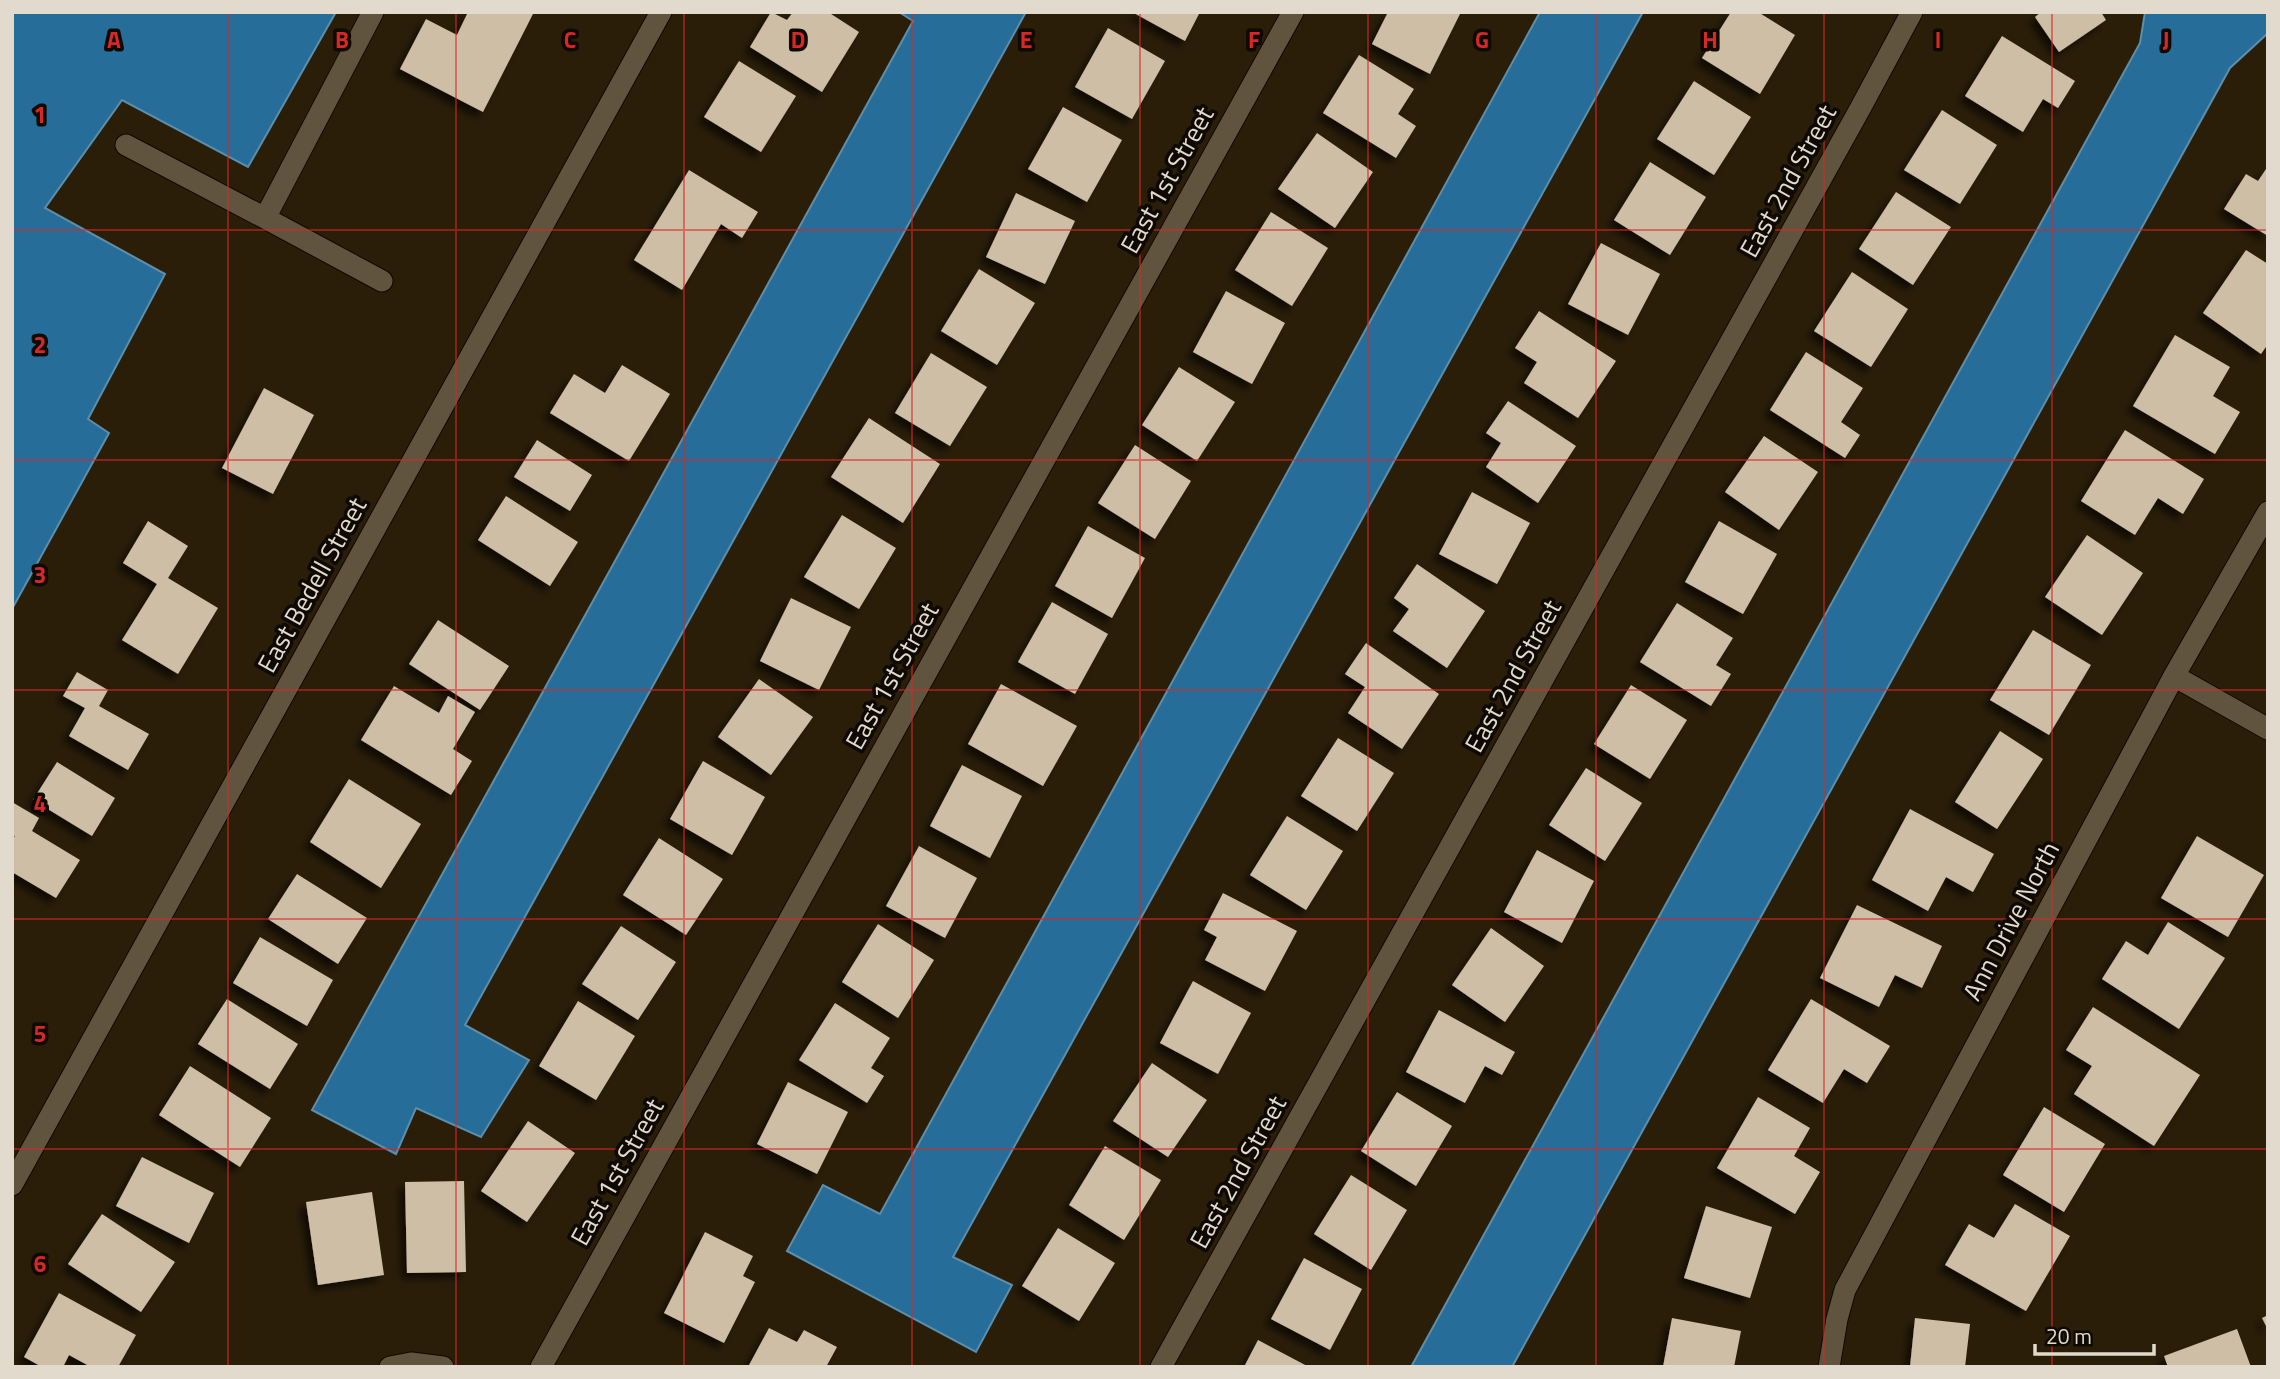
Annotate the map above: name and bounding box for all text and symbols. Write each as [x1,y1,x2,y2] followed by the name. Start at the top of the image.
[107,22,121,57] text: A
[335,22,349,57] text: B
[564,22,576,57] text: C
[791,22,805,57] text: D
[1020,22,1032,57] text: E
[1248,22,1260,57] text: F
[1475,22,1489,57] text: G
[1702,22,1718,57] text: H
[1935,22,1941,57] text: I
[2163,22,2169,57] text: J
[34,97,46,132] text: 1
[1729,97,1846,264] street label: East 2nd Street
[1110,99,1223,260] street label: East 1st Street
[34,327,46,362] text: 2
[247,490,376,680] street label: East Bedell Street
[34,557,46,592] text: 3
[1454,592,1571,759] street label: East 2nd Street
[835,595,948,756] street label: East 1st Street
[34,786,46,821] text: 4
[1952,834,2069,1007] street label: Ann Drive North
[34,1016,46,1051] text: 5
[1179,1088,1296,1255] street label: East 2nd Street
[560,1091,673,1252] street label: East 1st Street
[34,1246,47,1281] text: 6
[2035,1312,2154,1356] scale bar
[2046,1320,2092,1352] text: 20 m

